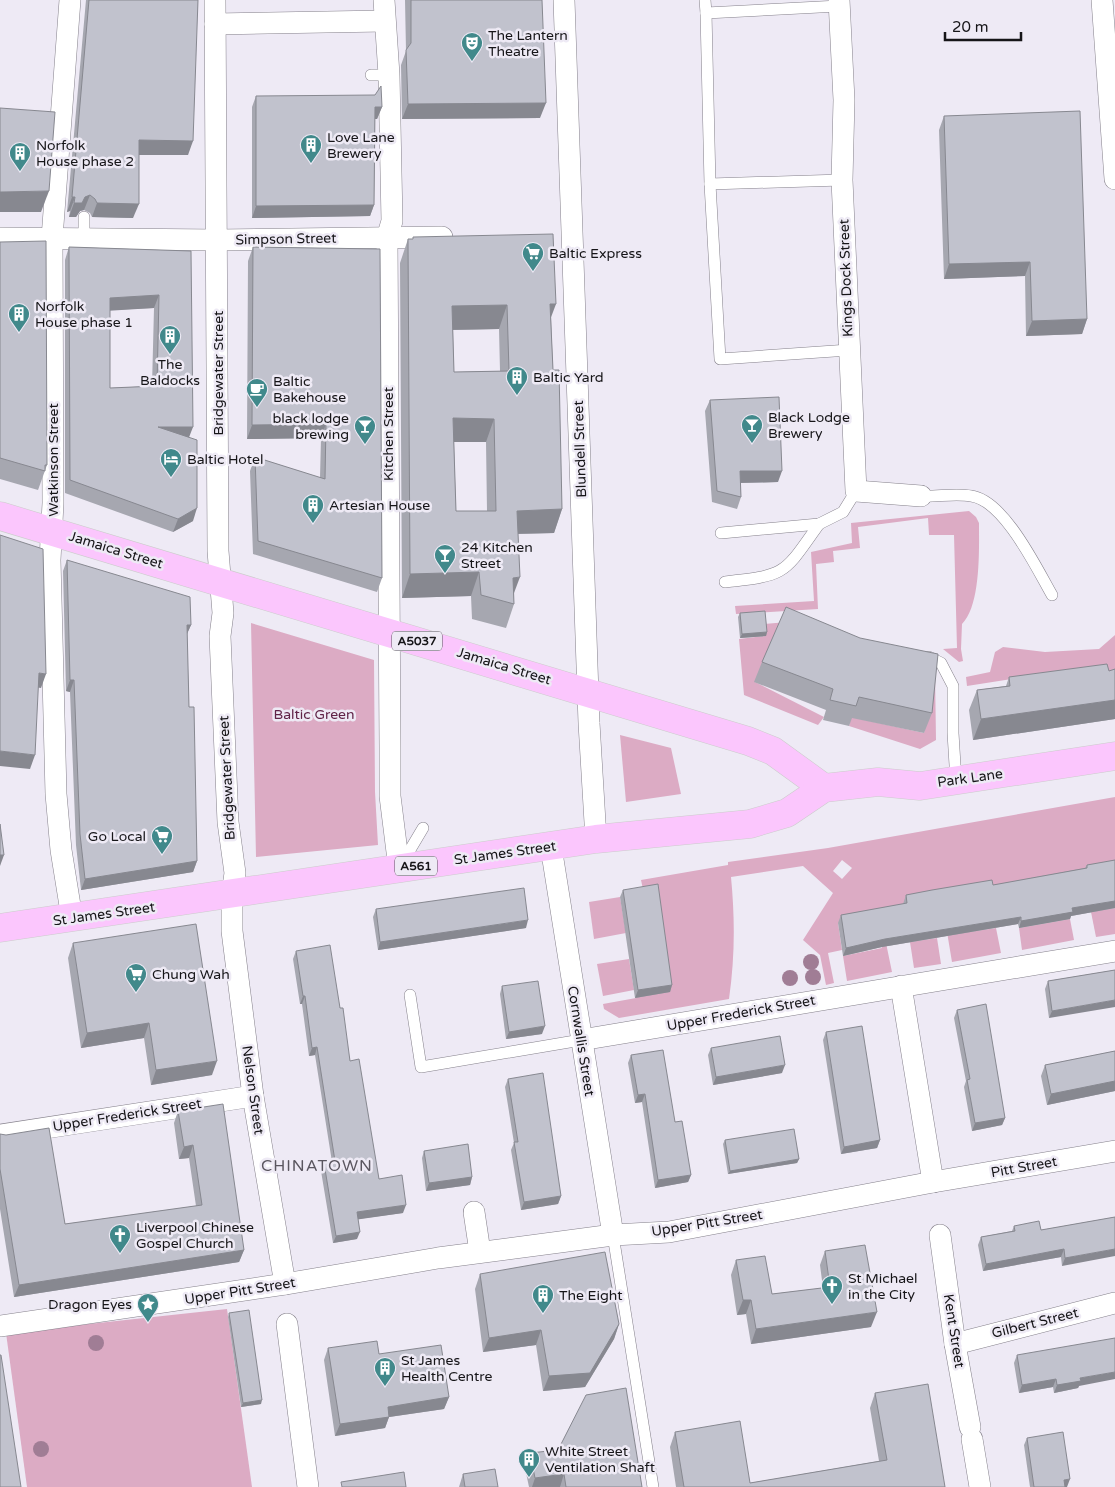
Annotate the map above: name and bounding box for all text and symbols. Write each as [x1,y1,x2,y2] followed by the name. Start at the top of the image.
[945,10,1021,42] scale bar
[952,18,989,36] text: 20 m
[488,27,568,60] place label: The Lantern Theatre
[460,31,484,62] theatre icon: The Lantern Theatre
[327,129,395,162] place label: Love Lane Brewery
[299,133,323,164] building icon: Love Lane Brewery
[36,137,134,170] place label: Norfolk House phase 2
[8,141,32,172] building icon: Norfolk House phase 2
[835,218,857,337] street label: Kings Dock Street
[235,230,337,248] street label: Simpson Street
[521,241,545,272] supermarket icon: Baltic Express
[549,245,642,262] place label: Baltic Express
[35,298,133,331] place label: Norfolk House phase 1
[7,302,31,333] building icon: Norfolk House phase 1
[210,310,227,435] street label: Bridgewater Street
[158,324,182,355] building icon: The Baldocks
[140,356,200,389] place label: The Baldocks
[505,365,529,396] building icon: Baltic Yard
[533,369,604,386] place label: Baltic Yard
[273,373,346,406] place label: Baltic Bakehouse
[245,377,269,408] cafe icon: Baltic Bakehouse
[380,386,397,481] street label: Kitchen Street
[570,399,590,498] street label: Blundell Street
[45,403,62,517] street label: Watkinson Street
[768,409,850,442] place label: Black Lodge Brewery
[272,410,349,443] place label: black lodge brewing
[740,413,764,444] bar icon: Black Lodge Brewery
[353,414,377,445] bar icon: black lodge brewing
[159,447,183,478] hotel icon: Baltic Hotel
[187,451,263,468] place label: Baltic Hotel
[301,493,325,524] building icon: Artesian House
[329,497,430,514] place label: Artesian House
[67,528,166,573] street label: Jamaica Street
[461,539,533,572] place label: 24 Kitchen Street
[433,543,457,574] bar icon: 24 Kitchen Street
[392,631,442,650] road number: A5037
[455,644,554,689] street label: Jamaica Street
[273,706,355,723] park label: Baltic Green
[215,715,239,841] street label: Bridgewater Street
[936,765,1004,791] street label: Park Lane
[150,824,174,855] supermarket icon: Go Local
[88,828,146,845] place label: Go Local
[453,837,558,869] street label: St James Street
[395,856,437,876] road number: A561
[52,898,157,930] street label: St James Street
[124,962,148,993] supermarket icon: Chung Wah
[152,966,230,983] place label: Chung Wah
[564,985,598,1098] street label: Cornwallis Street
[665,991,817,1034] street label: Upper Frederick Street
[238,1044,268,1136] street label: Nelson Street
[51,1095,203,1135] street label: Upper Frederick Street
[989,1153,1059,1181] street label: Pitt Street
[261,1156,373,1176] district label: CHINATOWN
[650,1206,764,1240] street label: Upper Pitt Street
[136,1219,254,1252] place label: Liverpool Chinese Gospel Church
[108,1223,132,1254] church icon: Liverpool Chinese Gospel Church
[848,1270,917,1303] place label: St Michael in the City
[183,1274,297,1308] street label: Upper Pitt Street
[820,1274,844,1305] church icon: St Michael in the City
[531,1283,555,1314] building icon: The Eight
[559,1287,623,1304] place label: The Eight
[136,1292,160,1323] place icon: Dragon Eyes
[940,1293,968,1370] street label: Kent Street
[48,1296,132,1313] place label: Dragon Eyes
[990,1304,1081,1342] street label: Gilbert Street
[401,1352,492,1385] place label: St James Health Centre
[373,1356,397,1387] building icon: St James Health Centre
[545,1443,656,1476] place label: White Street Ventilation Shaft
[517,1447,541,1478] building icon: White Street Ventilation Shaft

